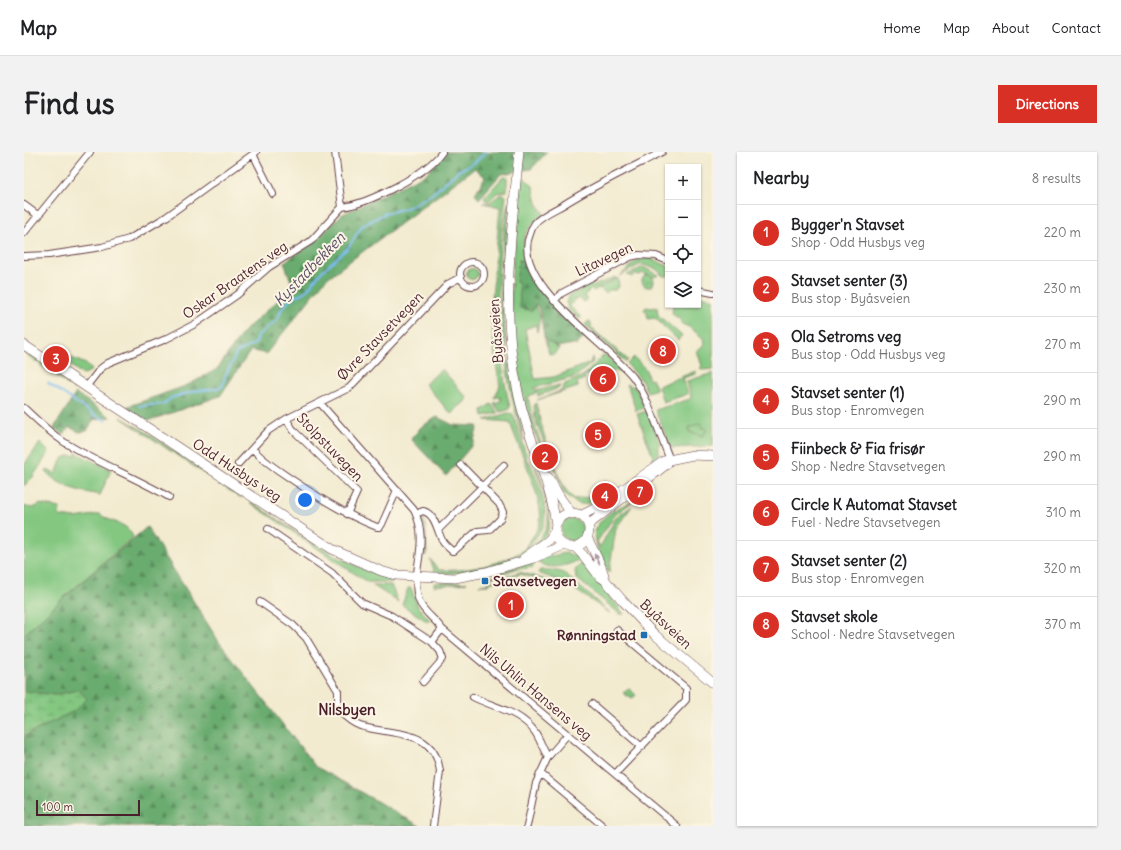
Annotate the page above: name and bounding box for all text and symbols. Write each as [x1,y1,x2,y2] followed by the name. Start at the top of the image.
[20,16,57,40] text: Map
[883,19,921,37] text: Home
[943,19,970,37] text: Map
[992,19,1030,37] text: About
[1052,19,1101,37] text: Contact
[998,85,1097,123] button: Directions
[24,86,115,122] text: Find us
[665,164,701,308] map controls
[665,164,701,200] button: +
[753,167,809,189] text: Nearby
[1032,170,1081,187] text: 8 results
[665,200,701,236] button: −
[791,215,904,234] text: Bygger'n Stavset
[763,224,769,241] text: 1
[1044,224,1081,241] text: 220 m
[269,228,349,310] water label: Kystadbekken
[791,234,925,251] text: Shop · Odd Husbys veg
[665,236,701,272] button: locate
[179,237,291,323] street label: Oskar Braatens veg
[572,238,636,280] street label: Litavegen
[791,271,907,290] text: Stavset senter (3)
[665,272,701,308] button: layers
[762,280,770,297] text: 2
[1043,280,1081,297] text: 230 m
[333,288,427,384] street label: Øvre Stavsetvegen
[791,290,910,307] text: Bus stop · Byåsveien
[485,298,507,364] street label: Byåsveien
[791,327,901,346] text: Ola Setroms veg
[650,336,676,366] pin: 8
[762,336,770,353] text: 3
[1044,336,1081,353] text: 270 m
[43,344,69,374] pin: 3
[791,346,946,363] text: Bus stop · Odd Husbys veg
[590,364,616,394] pin: 6
[791,383,904,402] text: Stavset senter (1)
[762,392,770,409] text: 4
[1043,392,1081,409] text: 290 m
[791,402,924,419] text: Bus stop · Enromvegen
[293,409,367,485] street label: Stolpstuvegen
[585,420,611,450] pin: 5
[189,434,285,506] street label: Odd Husbys veg
[791,439,925,458] text: Fiinbeck & Fia frisør
[532,442,558,472] pin: 2
[762,448,770,465] text: 5
[1043,448,1081,465] text: 290 m
[791,458,946,475] text: Shop · Nedre Stavsetvegen
[627,477,653,507] pin: 7
[592,481,618,511] pin: 4
[295,490,315,510] your location
[791,495,957,514] text: Circle K Automat Stavset
[762,504,770,521] text: 6
[1046,504,1081,521] text: 310 m
[791,514,940,531] text: Fuel · Nedre Stavsetvegen
[791,551,907,570] text: Stavset senter (2)
[593,553,600,564] one-way arrow
[763,560,769,577] text: 7
[1043,560,1081,577] text: 320 m
[791,570,924,587] text: Bus stop · Enromvegen
[493,572,576,590] place label: Stavsetvegen
[480,576,490,586] marker: Stavsetvegen
[498,590,524,620] pin: 1
[636,595,696,653] street label: Byåsveien
[791,607,878,626] text: Stavset skole
[762,616,770,633] text: 8
[1044,616,1081,633] text: 370 m
[557,626,637,644] place label: Rønningstad
[791,626,955,643] text: School · Nedre Stavsetvegen
[639,630,649,640] marker: Rønningstad
[476,640,596,744] street label: Nils Uhlin Hansens veg
[318,700,376,720] district label: Nilsbyen
[36,798,140,817] scale bar
[42,800,73,814] text: 100 m

